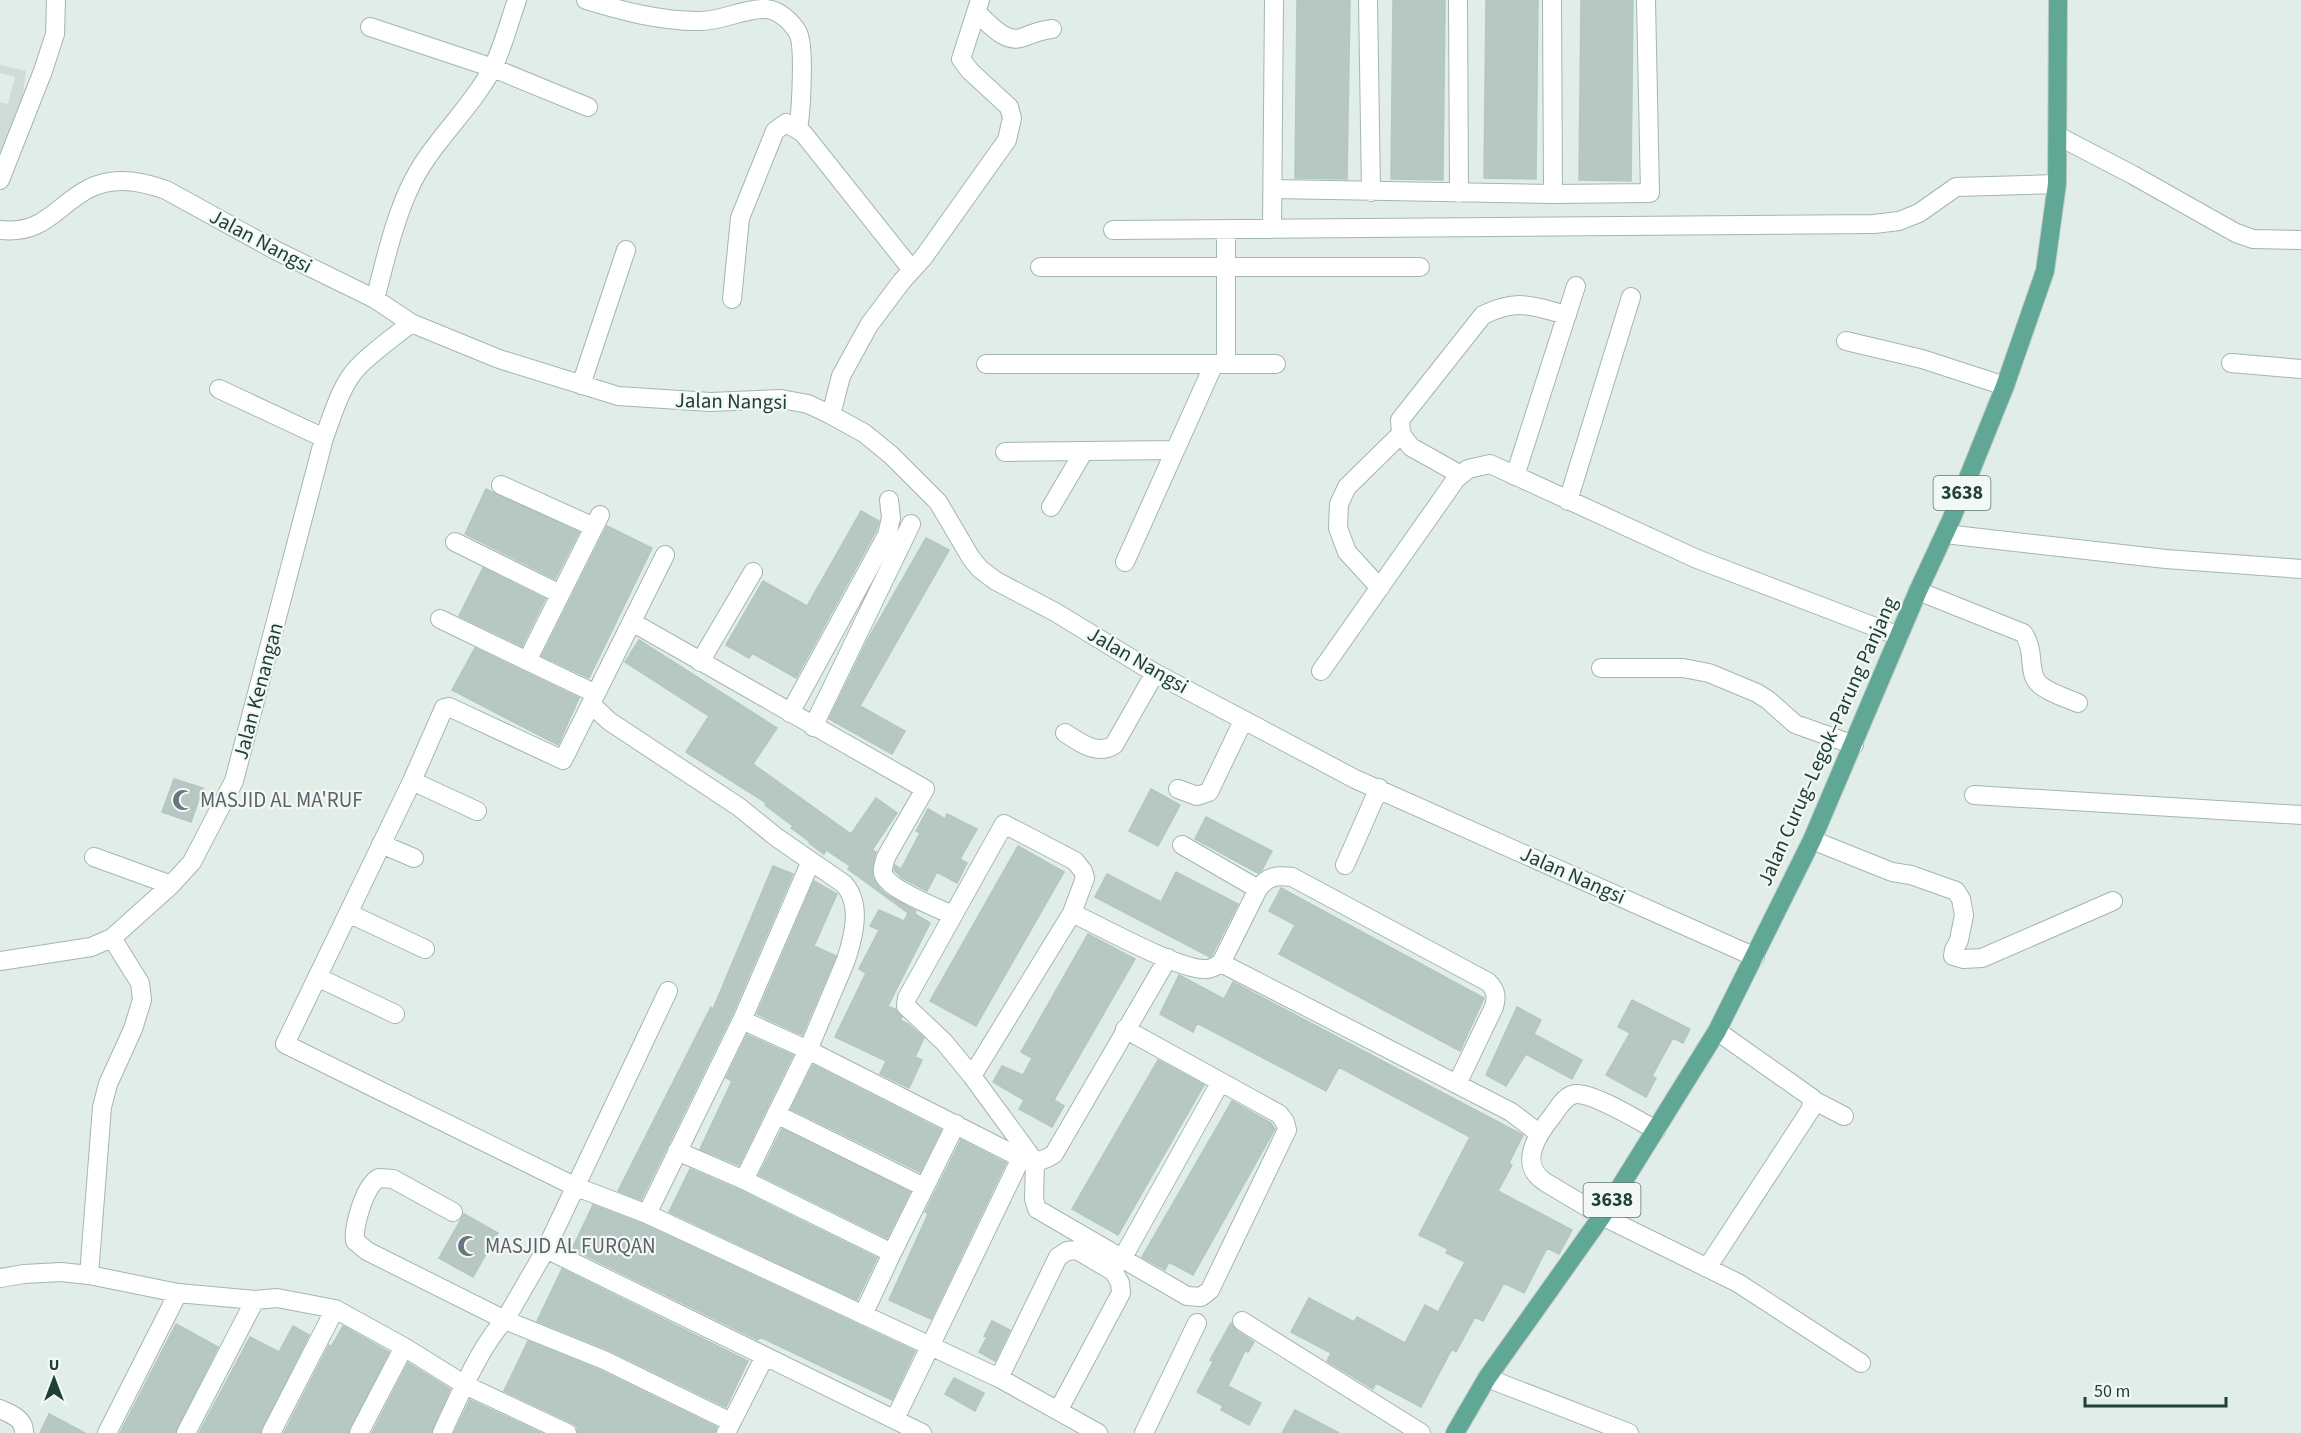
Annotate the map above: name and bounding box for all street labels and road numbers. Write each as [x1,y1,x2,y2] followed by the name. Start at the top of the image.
[204,201,318,281] street label: Jalan Nangsi
[675,385,787,417] street label: Jalan Nangsi
[1934,476,1990,510] road number: 3638
[1749,591,1905,890] street label: Jalan Curug–Legok–Parung Panjang
[225,619,291,763] street label: Jalan Kenangan
[1082,619,1194,701] street label: Jalan Nangsi
[1516,838,1630,912] street label: Jalan Nangsi
[1584,1183,1640,1217] road number: 3638

